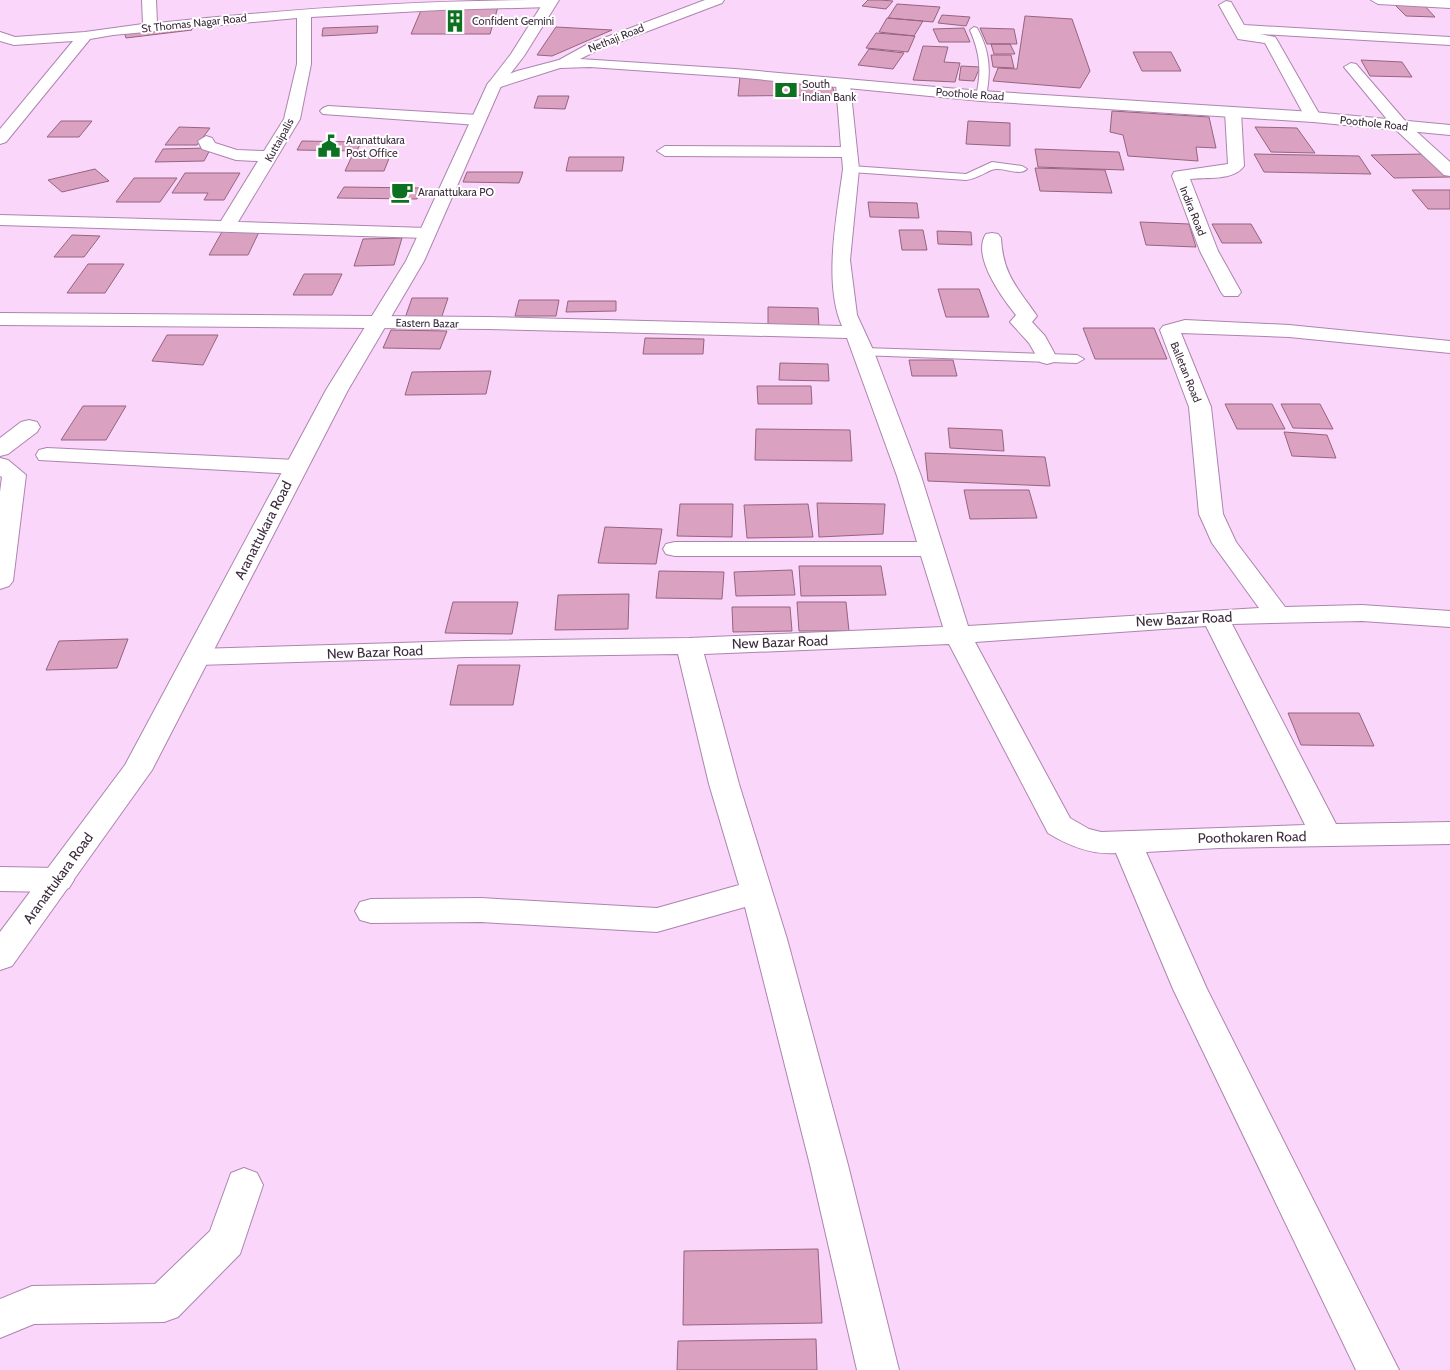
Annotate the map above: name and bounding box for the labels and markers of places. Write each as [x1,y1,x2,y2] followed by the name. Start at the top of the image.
[442,8,468,34] building icon: Confident Gemini
[472,14,554,28] place label: Confident Gemini
[773,77,799,103] bank icon: South Indian Bank
[802,77,856,104] place label: South Indian Bank
[316,133,342,159] public building icon: Aranattukara Post Office
[346,133,406,160] place label: Aranattukara Post Office
[389,179,415,205] cafe icon: Aranattukara PO
[418,185,495,199] place label: Aranattukara PO

